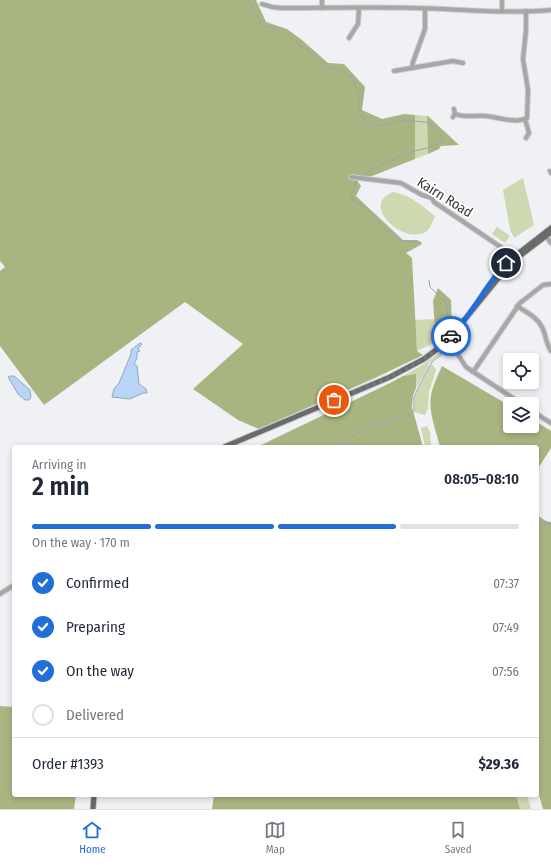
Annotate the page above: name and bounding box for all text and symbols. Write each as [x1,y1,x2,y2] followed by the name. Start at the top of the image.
[414,174,476,221] street label: Kairn Road
[489,246,523,280] pin
[495,252,517,274] icon: home
[431,316,471,356] courier
[440,325,462,347] icon: car
[503,353,539,433] map controls
[503,353,539,389] button: locate
[317,383,351,417] pin
[323,389,345,411] icon: bag
[503,397,539,433] button: layers
[32,457,86,472] text: Arriving in
[444,470,519,488] text: 08:05–08:10
[32,471,90,502] text: 2 min
[32,535,130,550] text: On the way · 170 m
[32,572,54,594] icon: check
[66,574,129,592] text: Confirmed
[493,576,519,591] text: 07:37
[32,616,54,638] icon: check
[66,618,125,636] text: Preparing
[492,620,519,635] text: 07:49
[32,660,54,682] icon: check
[66,662,134,680] text: On the way
[492,664,519,679] text: 07:56
[66,706,124,724] text: Delivered
[32,755,104,773] text: Order #1393
[478,755,519,773] text: $29.36
[79,819,106,856] tab: Home
[264,819,286,856] tab: Map
[445,819,472,856] tab: Saved

